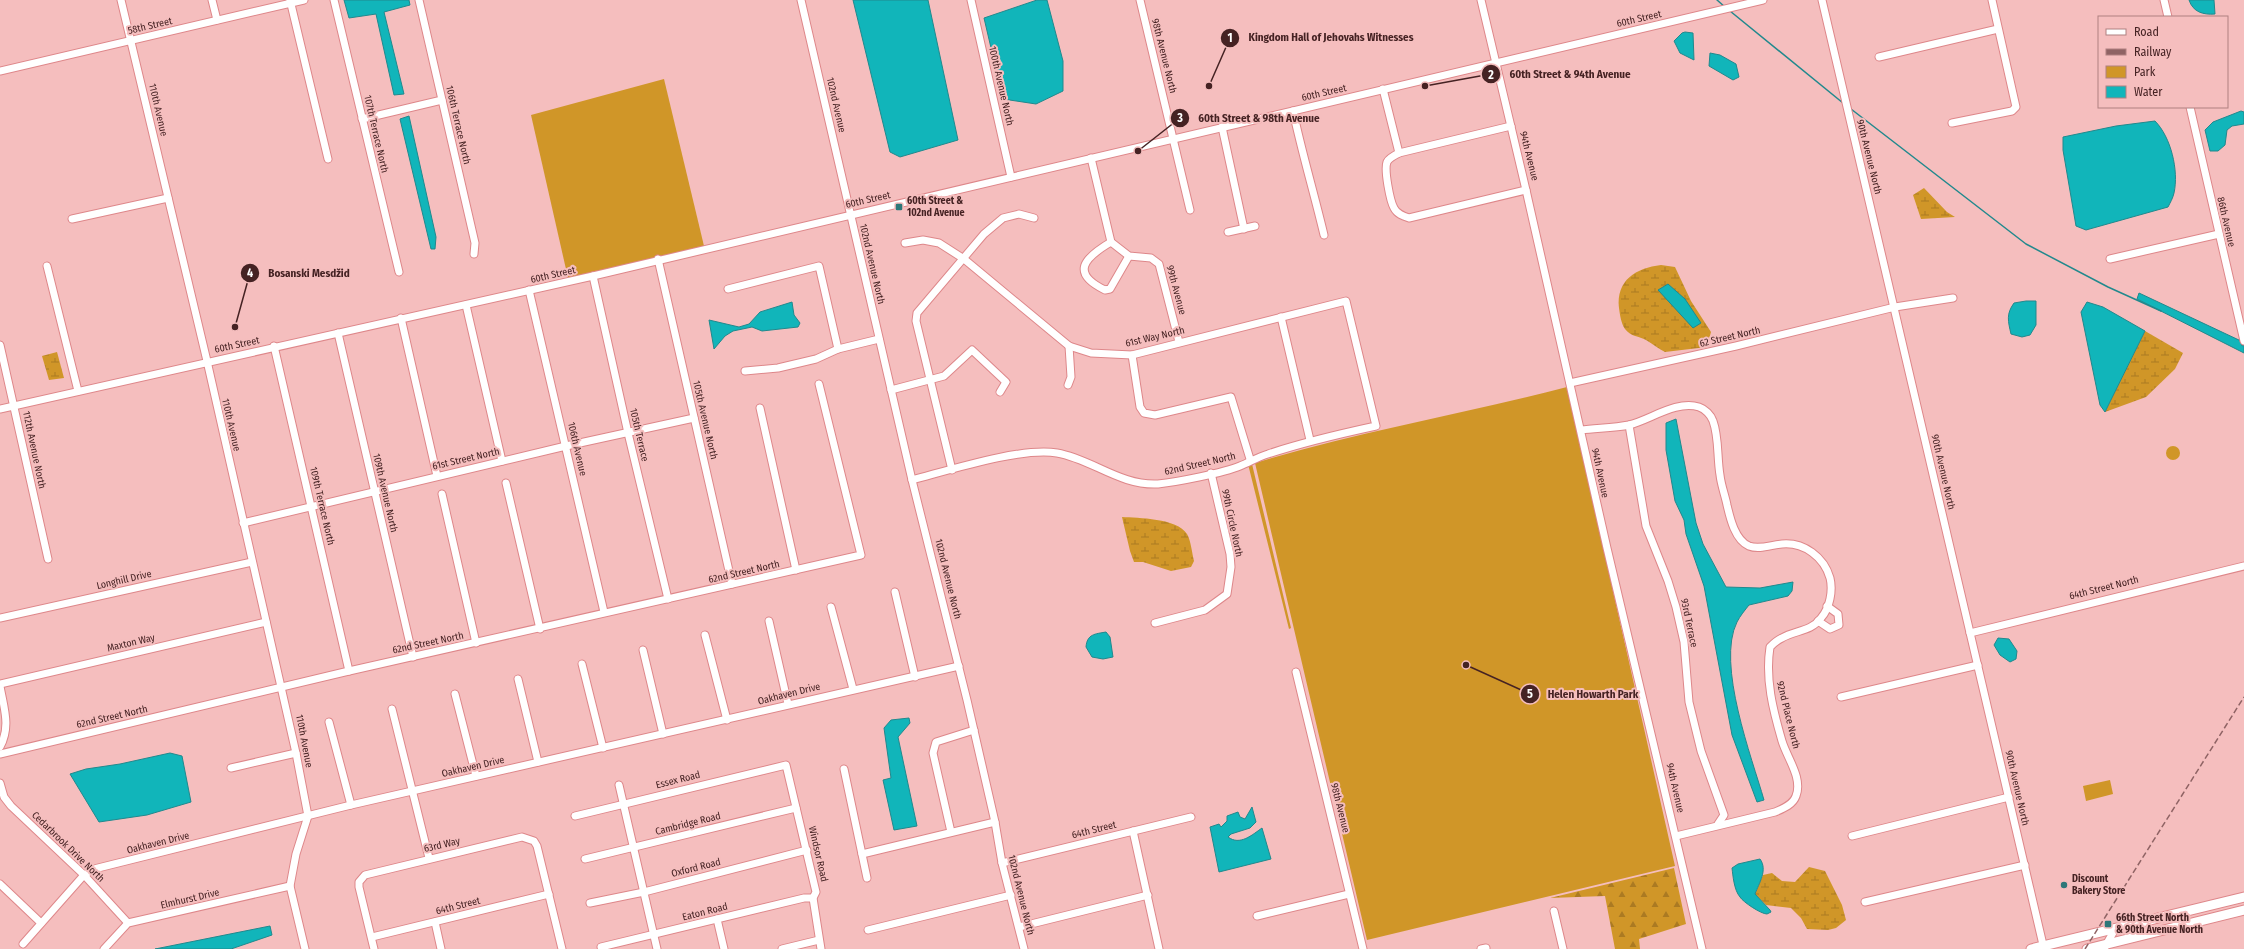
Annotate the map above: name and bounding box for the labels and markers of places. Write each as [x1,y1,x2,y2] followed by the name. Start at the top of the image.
[1220,26,1421,49] callout: Kingdom Hall of Jehovahs Witnesses
[1481,63,1638,86] callout: 60th Street & 94th Avenue
[1170,106,1327,129] callout: 60th Street & 98th Avenue
[907,195,965,219] place label: 60th Street & 102nd Avenue
[894,202,904,212] marker: 60th Street & 102nd Avenue
[240,262,358,285] callout: Bosanski Mesdžid
[1520,682,1646,705] callout: Helen Howarth Park
[2072,873,2125,897] place label: Discount Bakery Store
[2059,880,2069,890] marker: Discount Bakery Store
[2116,912,2203,936] place label: 66th Street North & 90th Avenue North
[2103,919,2113,929] marker: 66th Street North & 90th Avenue North

